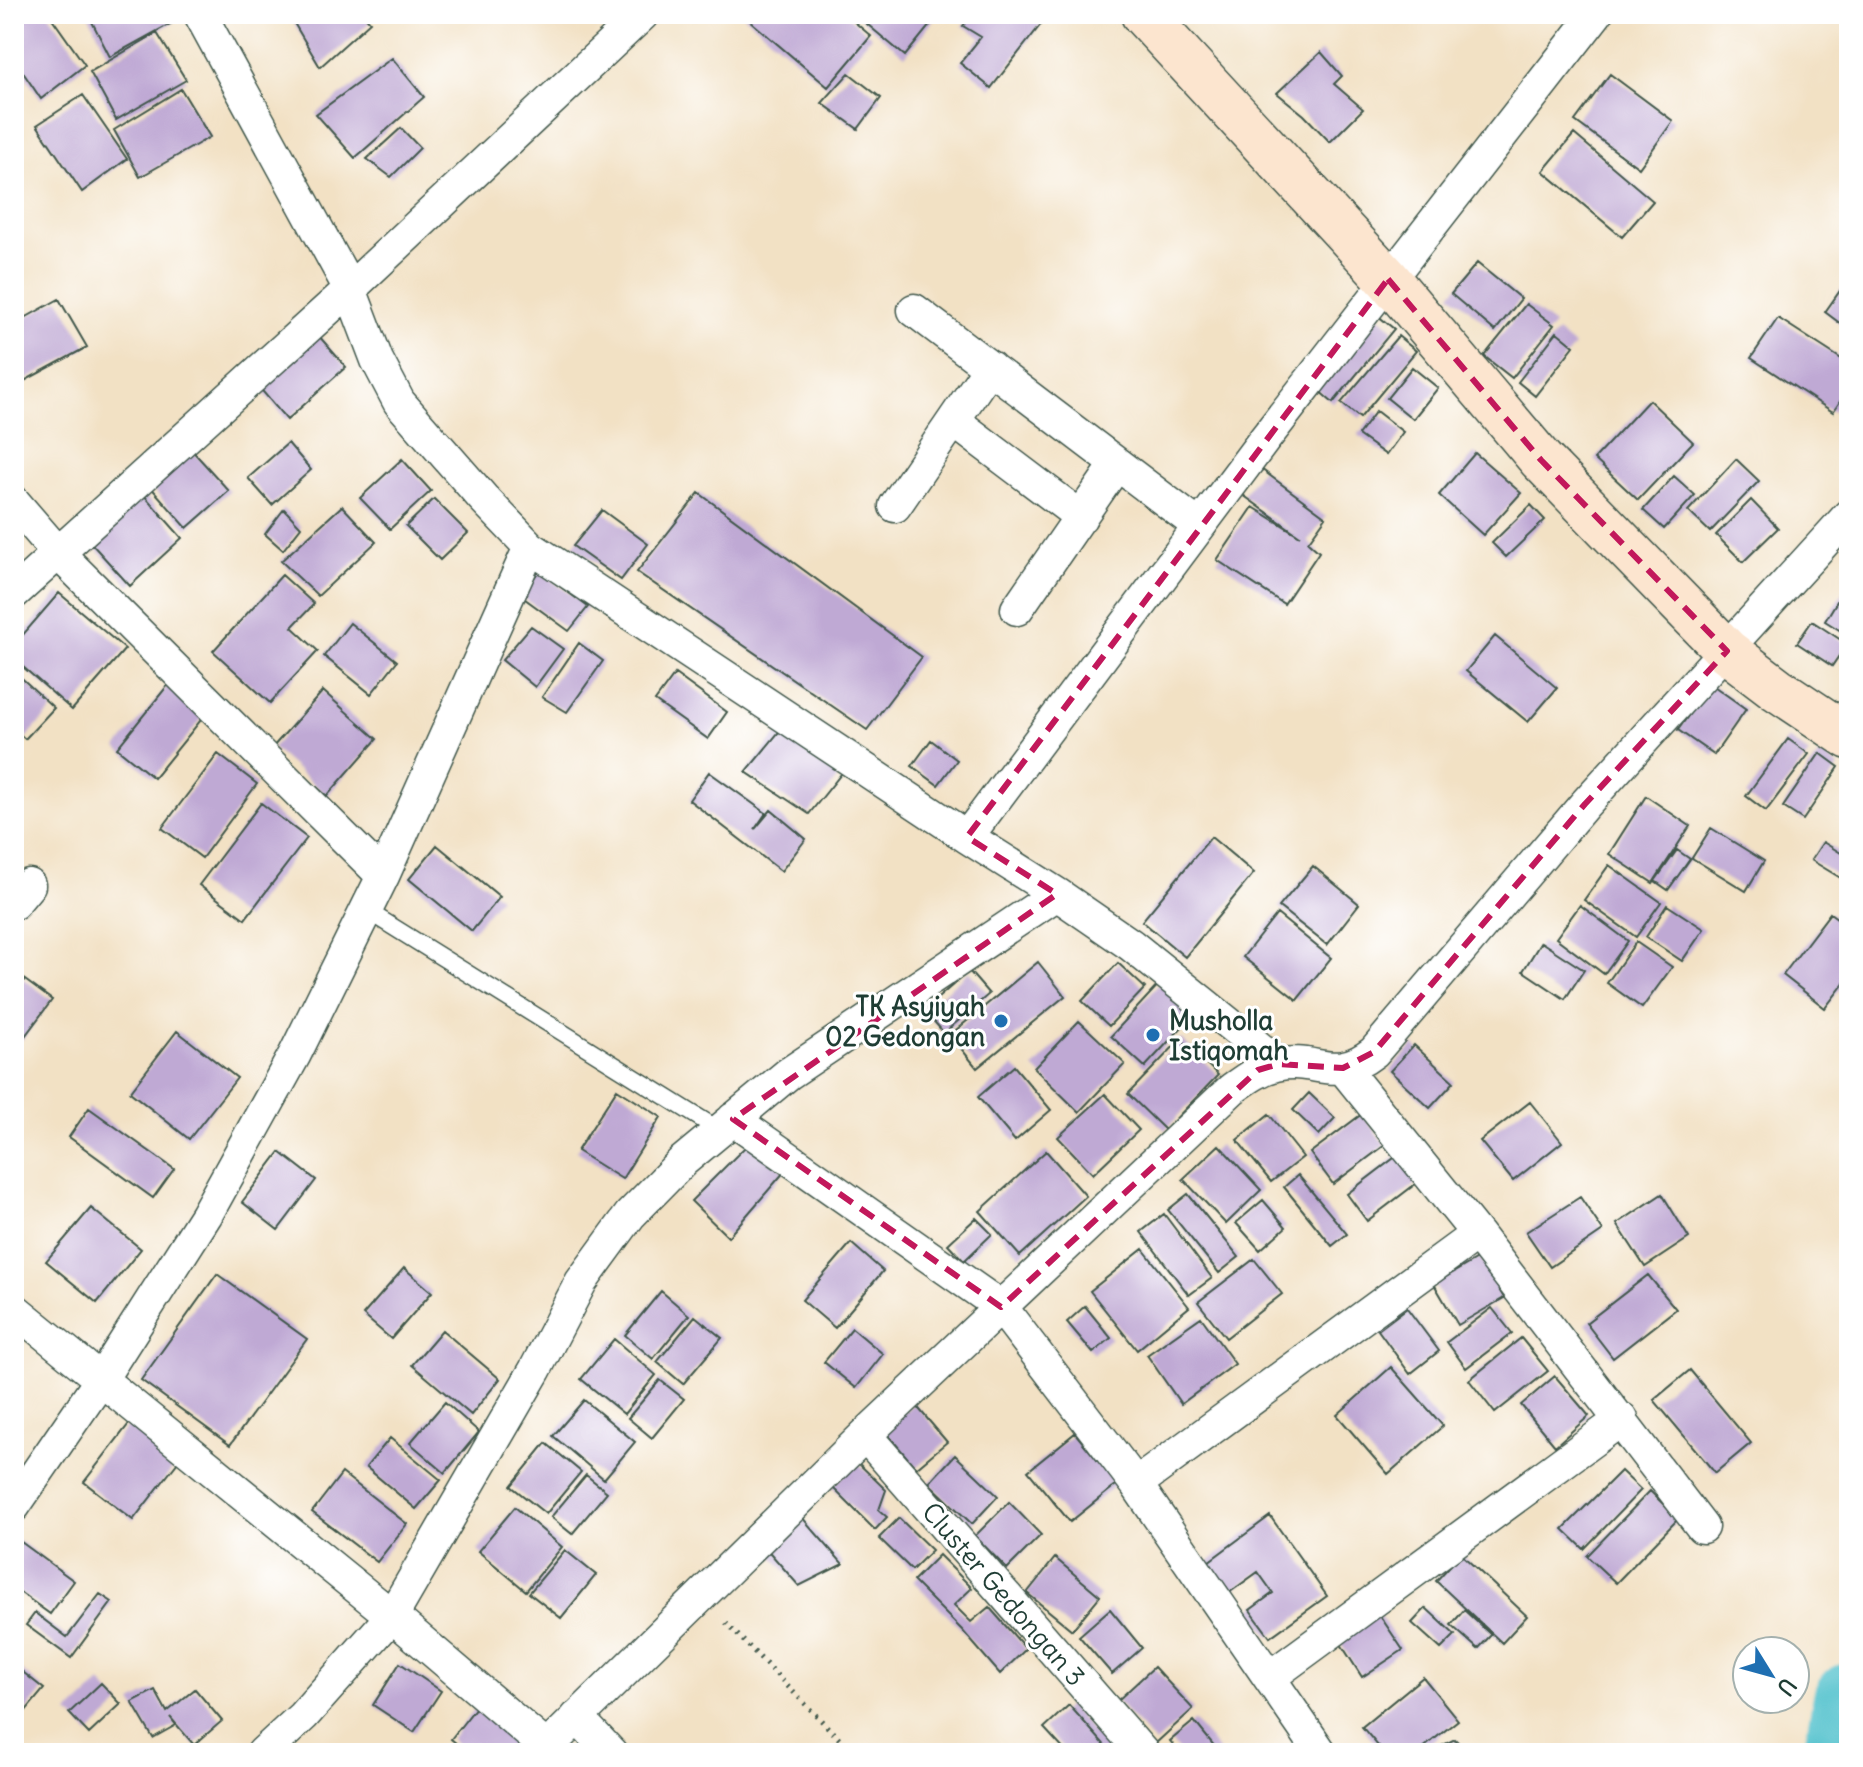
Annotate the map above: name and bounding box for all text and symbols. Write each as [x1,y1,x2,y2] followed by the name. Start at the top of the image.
[825,990,985,1053] place label: TK Asyiyah 02 Gedongan
[1169,1004,1288,1067] place label: Musholla Istiqomah
[992,1012,1010,1030] marker: TK Asyiyah 02 Gedongan
[1144,1026,1162,1044] marker: Musholla Istiqomah
[915,1495,1093,1693] street label: Cluster Gedongan 3
[1731,1635,1811,1715] north arrow
[1771,1673,1803,1701] text: U

